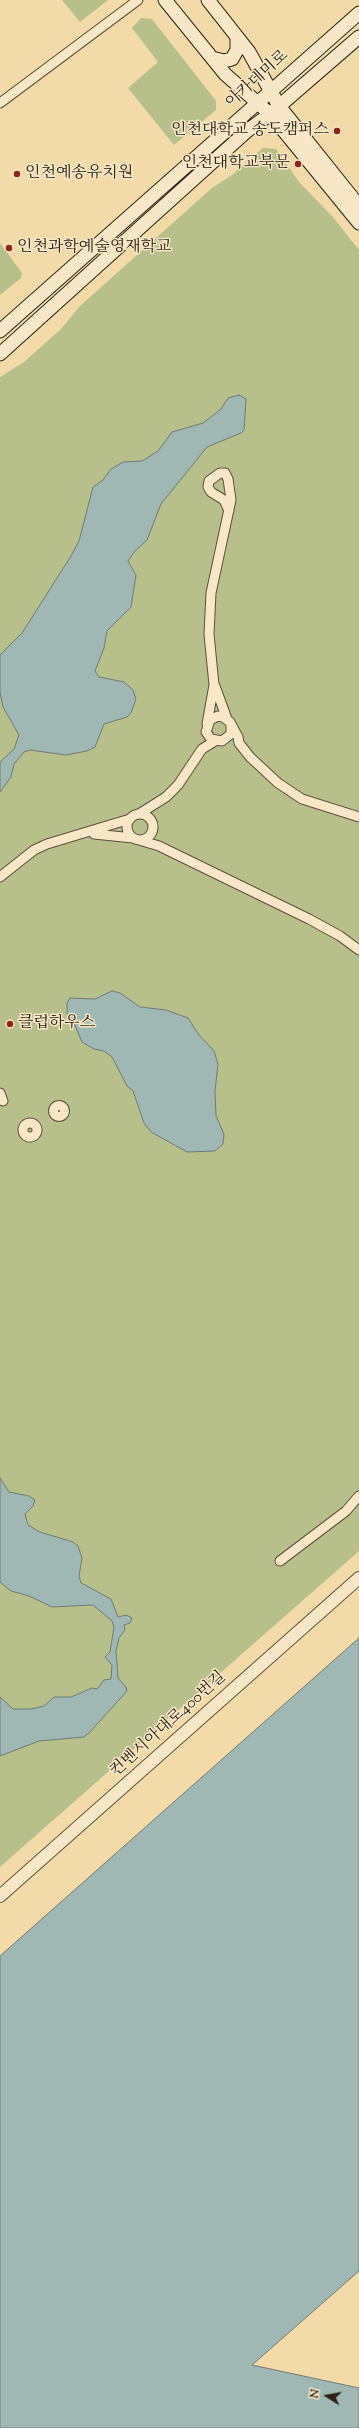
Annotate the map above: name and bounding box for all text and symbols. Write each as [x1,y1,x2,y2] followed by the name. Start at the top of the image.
[223,47,293,113] street label: 아카데미로
[171,121,329,141] place label: 인천대학교 송도캠퍼스
[332,126,342,136] marker: 인천대학교 송도캠퍼스
[182,154,290,174] place label: 인천대학교북문
[293,159,303,169] marker: 인천대학교북문
[25,164,133,184] place label: 인천예송유치원
[12,169,22,179] marker: 인천예송유치원
[17,238,172,258] place label: 인천과학예술영재학교
[4,243,14,253] marker: 인천과학예술영재학교
[18,1014,95,1034] place label: 클럽하우스
[5,1019,15,1029] marker: 클럽하우스
[107,1668,231,1782] street label: 컨벤시아대로400번길
[307,2376,347,2416] north arrow
[307,2388,324,2400] text: N

